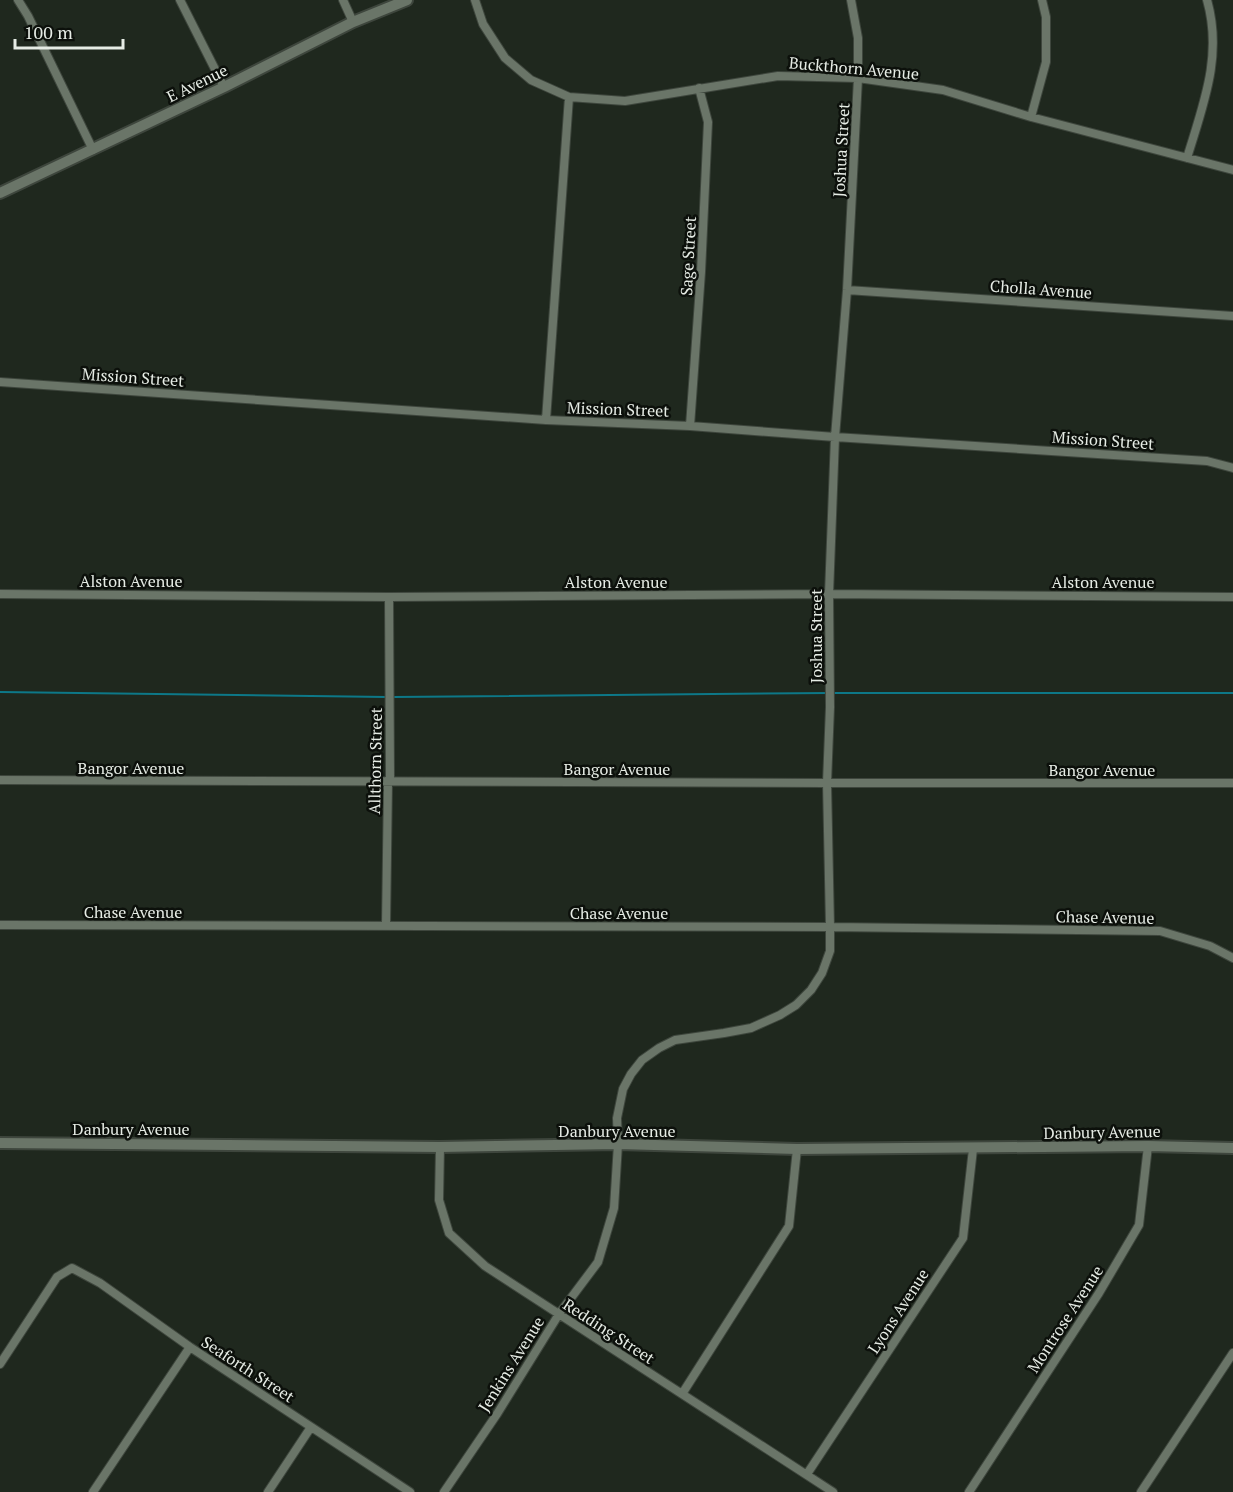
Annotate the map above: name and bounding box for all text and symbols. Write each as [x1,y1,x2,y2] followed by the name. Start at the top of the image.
[15,12,123,50] scale bar
[24,20,73,44] text: 100 m
[788,51,920,85] street label: Buckthorn Avenue
[163,59,231,107] street label: E Avenue
[828,102,854,198] street label: Joshua Street
[675,216,701,296] street label: Sage Street
[989,274,1093,304] street label: Cholla Avenue
[81,362,185,392] street label: Mission Street
[566,396,670,422] street label: Mission Street
[1051,425,1155,455] street label: Mission Street
[80,570,182,592] street label: Alston Avenue
[565,571,667,593] street label: Alston Avenue
[1052,571,1154,593] street label: Alston Avenue
[805,589,827,683] street label: Joshua Street
[363,707,387,815] street label: Allthorn Street
[78,757,184,779] street label: Bangor Avenue
[564,758,670,780] street label: Bangor Avenue
[1049,759,1155,781] street label: Bangor Avenue
[84,901,182,923] street label: Chase Avenue
[570,902,668,924] street label: Chase Avenue
[1055,905,1155,929] street label: Chase Avenue
[72,1118,190,1140] street label: Danbury Avenue
[558,1120,676,1142] street label: Danbury Avenue
[1043,1120,1161,1144] street label: Danbury Avenue
[1022,1261,1108,1377] street label: Montrose Avenue
[862,1264,934,1358] street label: Lyons Avenue
[559,1293,659,1369] street label: Redding Street
[473,1312,549,1416] street label: Jenkins Avenue
[197,1331,299,1407] street label: Seaforth Street

